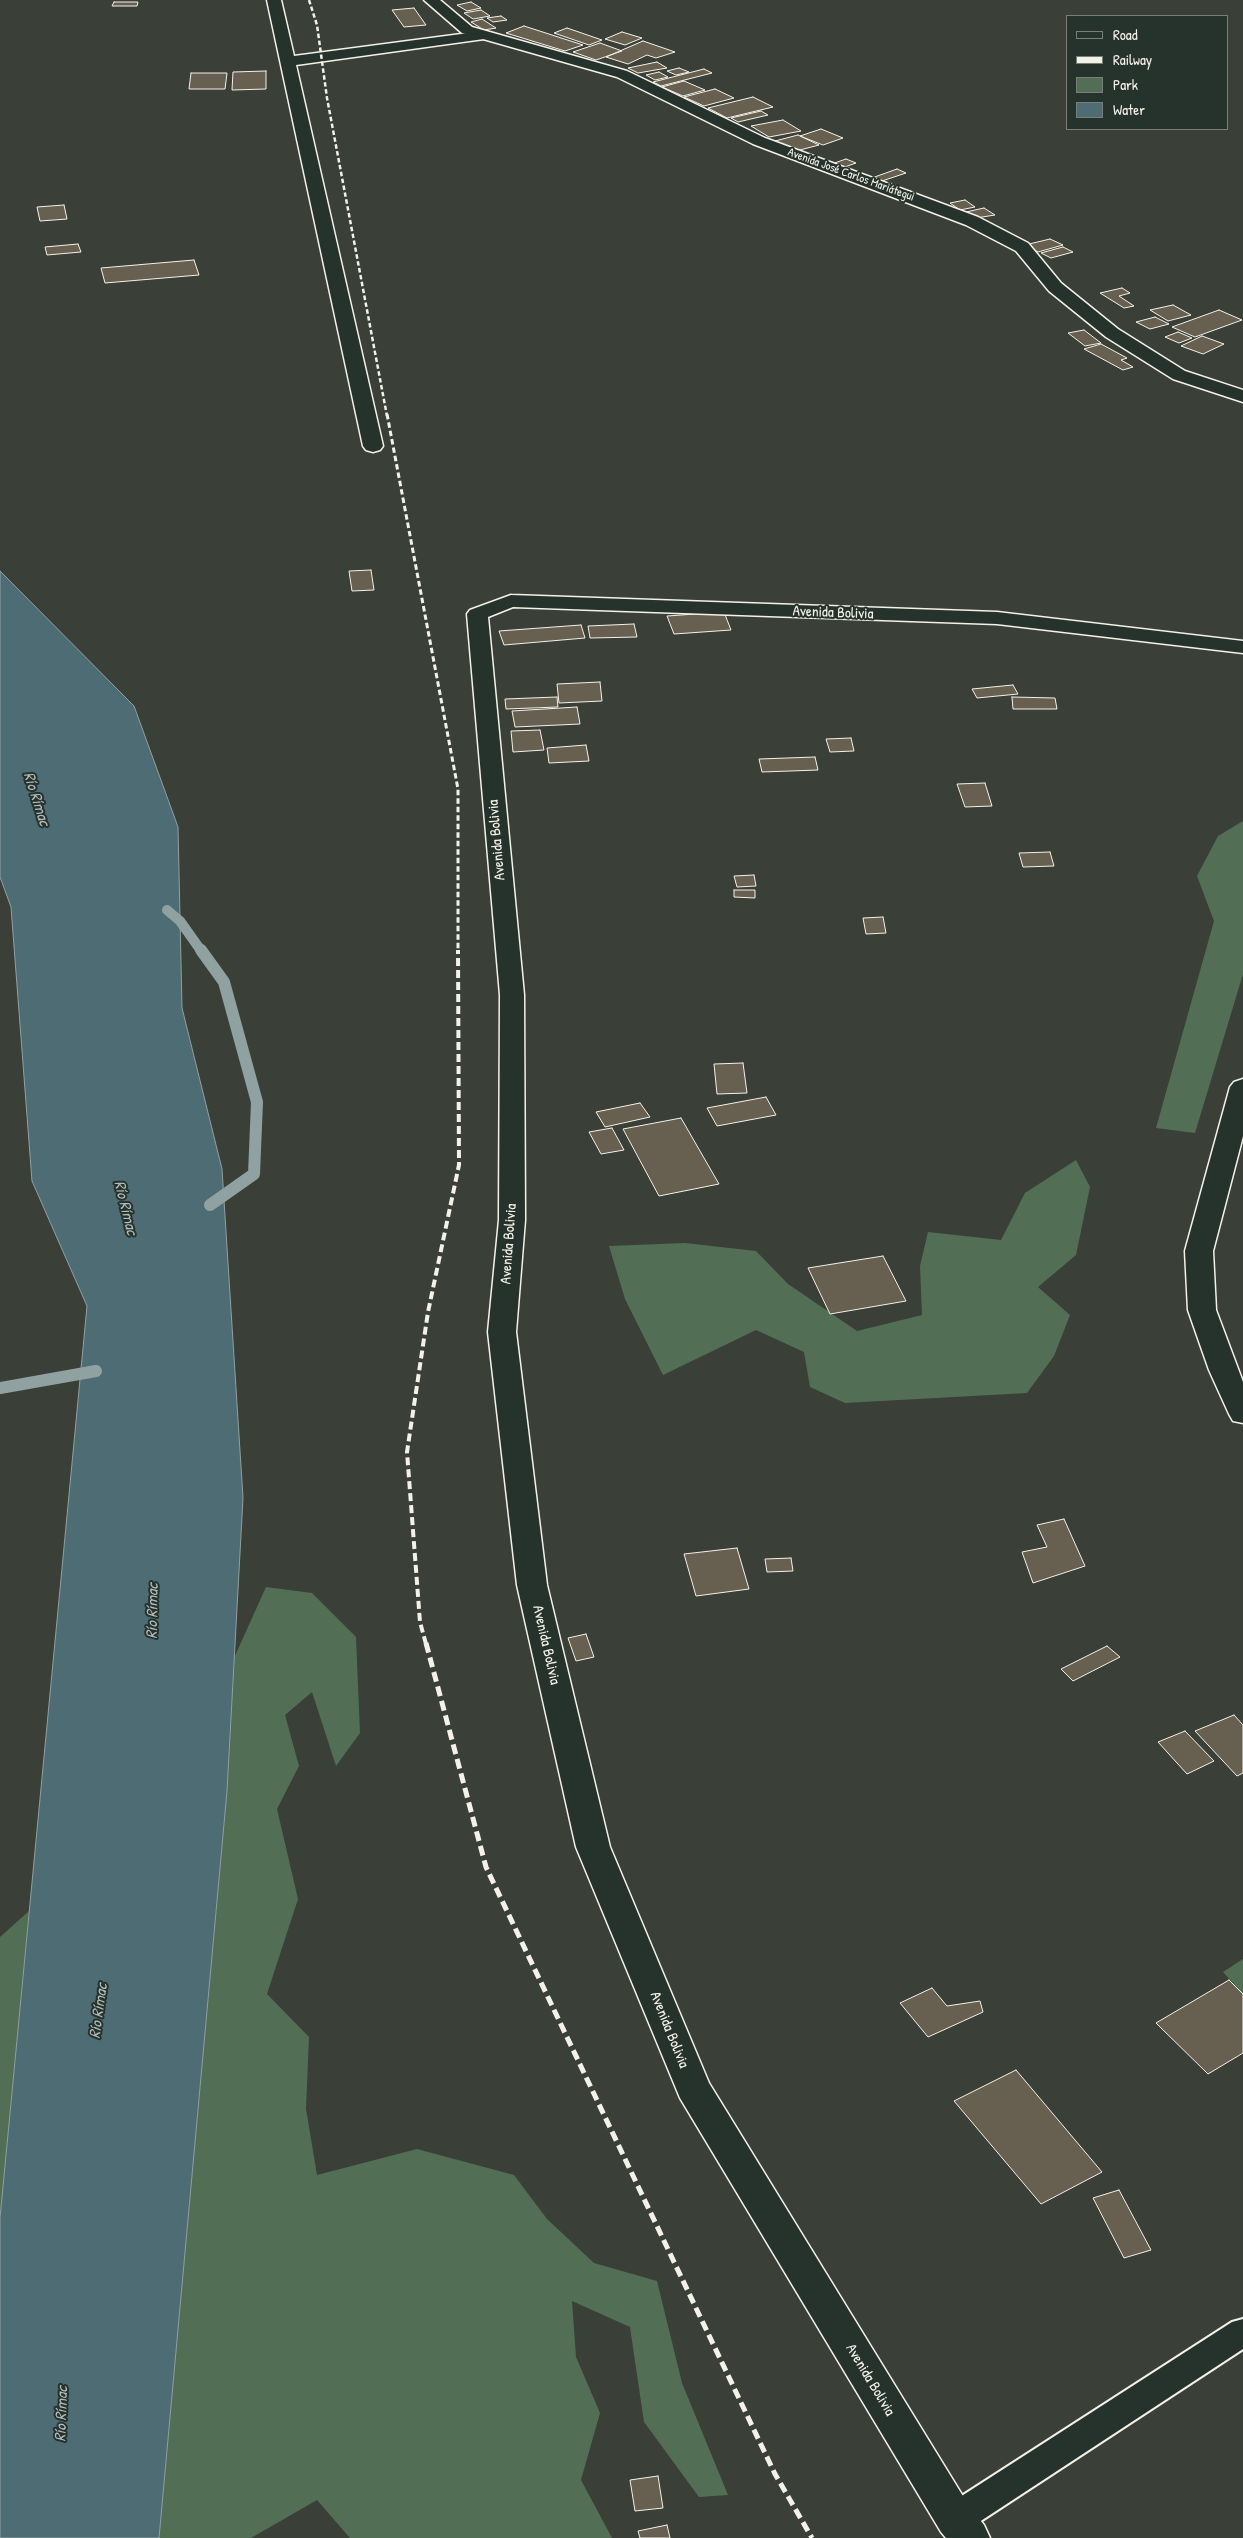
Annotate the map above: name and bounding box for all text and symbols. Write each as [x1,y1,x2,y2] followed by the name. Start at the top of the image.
[1066,15,1228,130] legend
[1113,24,1138,45] text: Road
[1113,49,1152,70] text: Railway
[1113,74,1138,95] text: Park
[1113,99,1145,120] text: Water
[786,145,916,205] street label: Avenida José Carlos Mariátegui
[792,603,874,623] street label: Avenida Bolivia
[18,770,54,828] water label: Río Rímac
[485,799,509,881] street label: Avenida Bolivia
[109,1179,141,1237] water label: Río Rímac
[497,1203,521,1285] street label: Avenida Bolivia
[143,1583,163,1639] water label: Río Rímac
[528,1604,564,1686] street label: Avenida Bolivia
[86,1982,112,2040] water label: Río Rímac
[646,1989,692,2071] street label: Avenida Bolivia
[841,2341,899,2419] street label: Avenida Bolivia
[51,2386,73,2442] water label: Río Rímac

